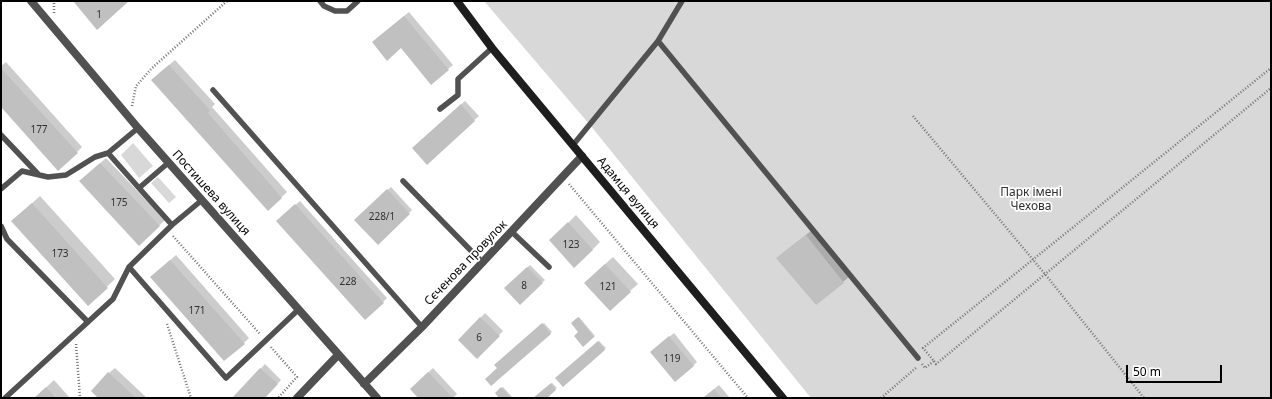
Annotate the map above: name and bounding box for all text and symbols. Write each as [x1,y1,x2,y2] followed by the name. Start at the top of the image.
[96,9,102,21] house number: 1
[30,124,48,136] house number: 177
[169,147,253,239] street label: Постишева вулиця
[594,154,662,232] street label: Адамця вулиця
[1000,186,1062,214] park label: Парк імені Чехова
[110,197,128,209] house number: 175
[369,211,395,223] house number: 228/1
[422,217,510,309] street label: Сєченова провулок
[562,239,580,251] house number: 123
[51,248,69,260] house number: 173
[339,276,357,288] house number: 228
[521,280,527,292] house number: 8
[599,281,617,293] house number: 121
[188,305,206,317] house number: 171
[476,332,482,344] house number: 6
[663,353,681,365] house number: 119
[1128,357,1224,383] scale bar
[1133,363,1161,380] text: 50 m

